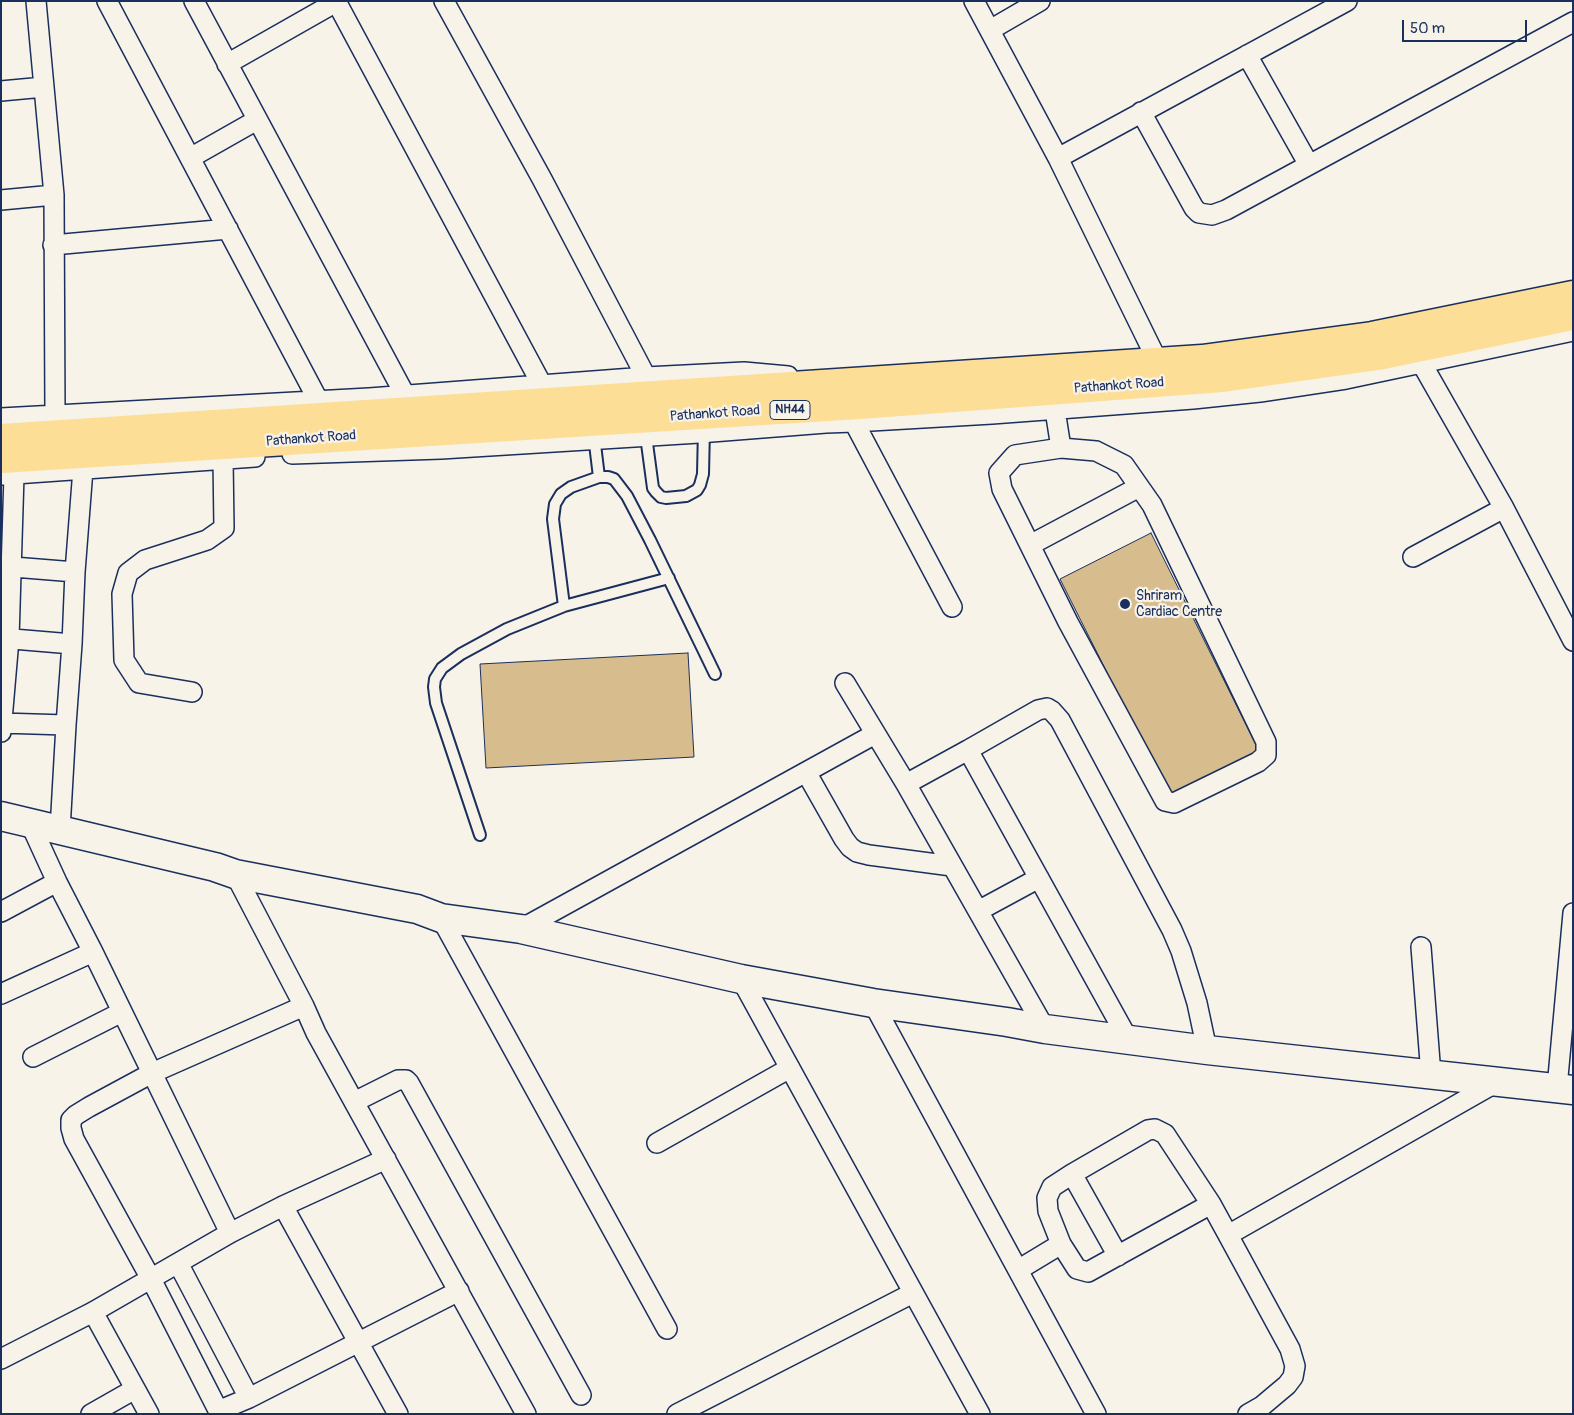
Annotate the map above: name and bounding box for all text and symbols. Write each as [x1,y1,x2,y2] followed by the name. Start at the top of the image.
[1404,10,1529,42] scale bar
[1410,19,1445,38] text: 50 m
[1073,374,1165,398] street label: Pathankot Road
[770,400,810,420] road number: NH44
[669,402,761,426] street label: Pathankot Road
[265,427,357,451] street label: Pathankot Road
[1136,588,1222,620] place label: Shriram Cardiac Centre
[1118,597,1132,611] marker: Shriram Cardiac Centre

